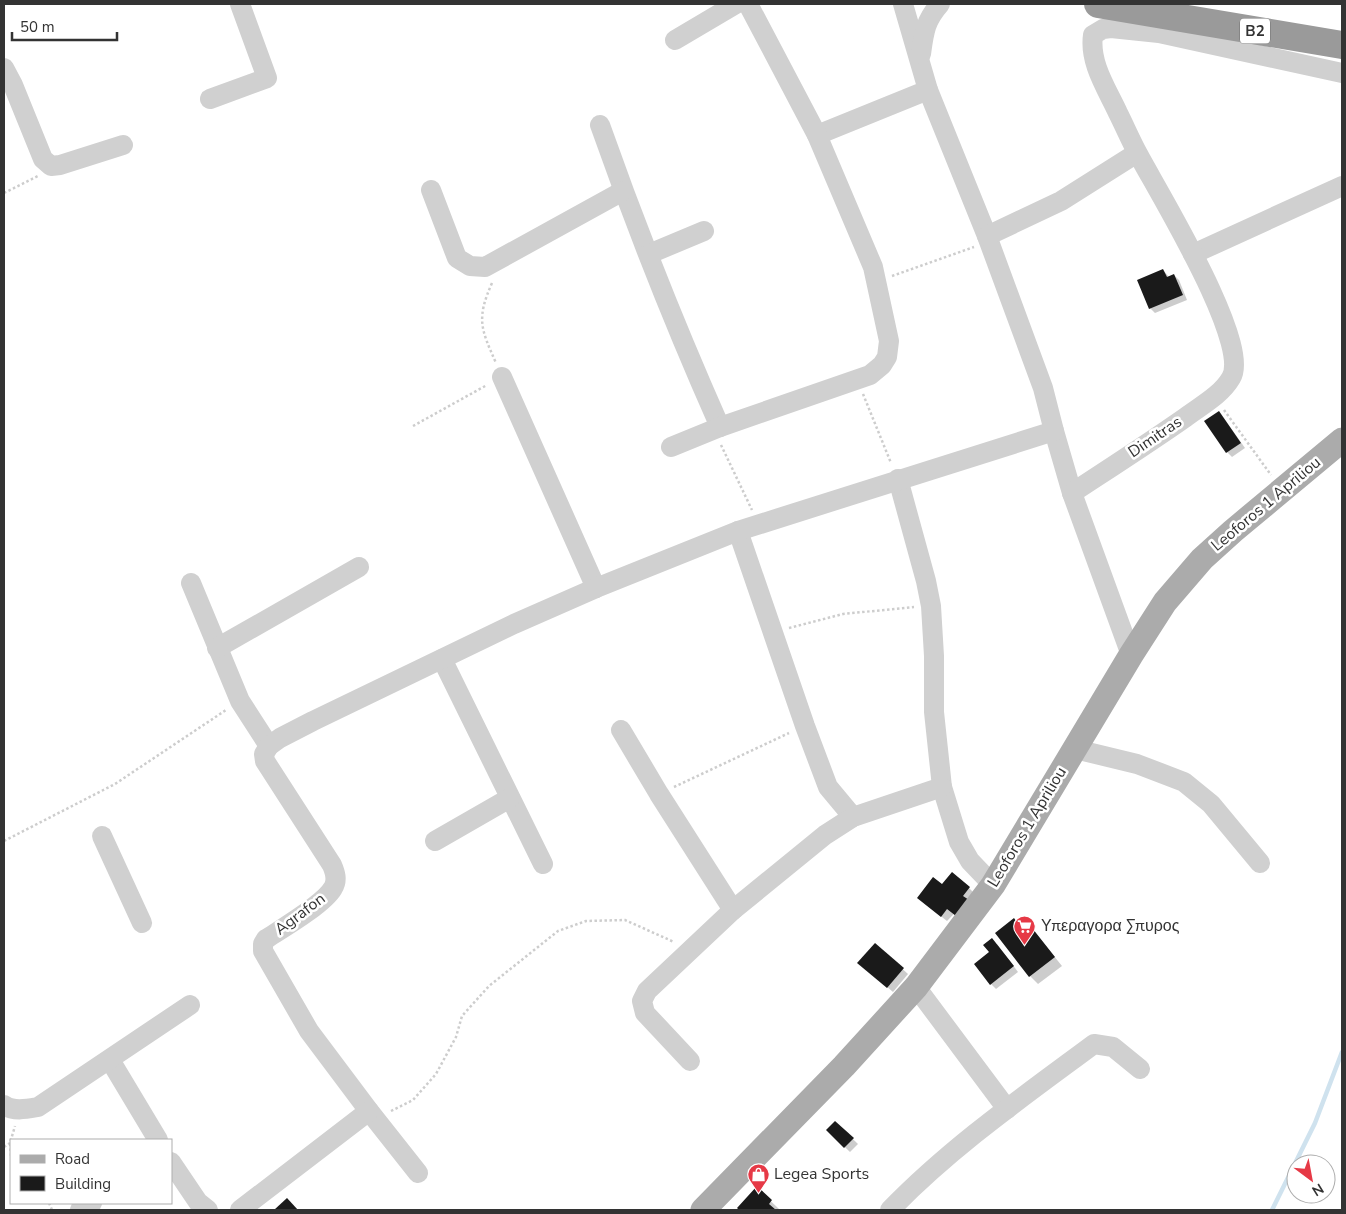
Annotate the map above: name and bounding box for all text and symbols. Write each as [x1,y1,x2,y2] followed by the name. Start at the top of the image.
[12,10,118,42] scale bar
[20,17,55,37] text: 50 m
[1240,18,1270,44] road number: B2
[1124,411,1186,463] street label: Dimitras
[1207,452,1325,556] street label: Leoforos 1 Apriliou
[982,763,1072,891] street label: Leoforos 1 Apriliou
[270,888,330,940] street label: Agrafon
[1013,914,1037,945] supermarket icon: Υπεραγορα Σπυρος
[1041,915,1180,937] place label: Υπεραγορα Σπυρος
[10,1139,172,1204] legend
[55,1149,90,1169] text: Road
[1286,1154,1336,1204] north arrow
[746,1162,770,1193] shop icon: Legea Sports
[774,1163,869,1185] place label: Legea Sports
[55,1174,111,1194] text: Building
[1308,1179,1327,1200] text: N

